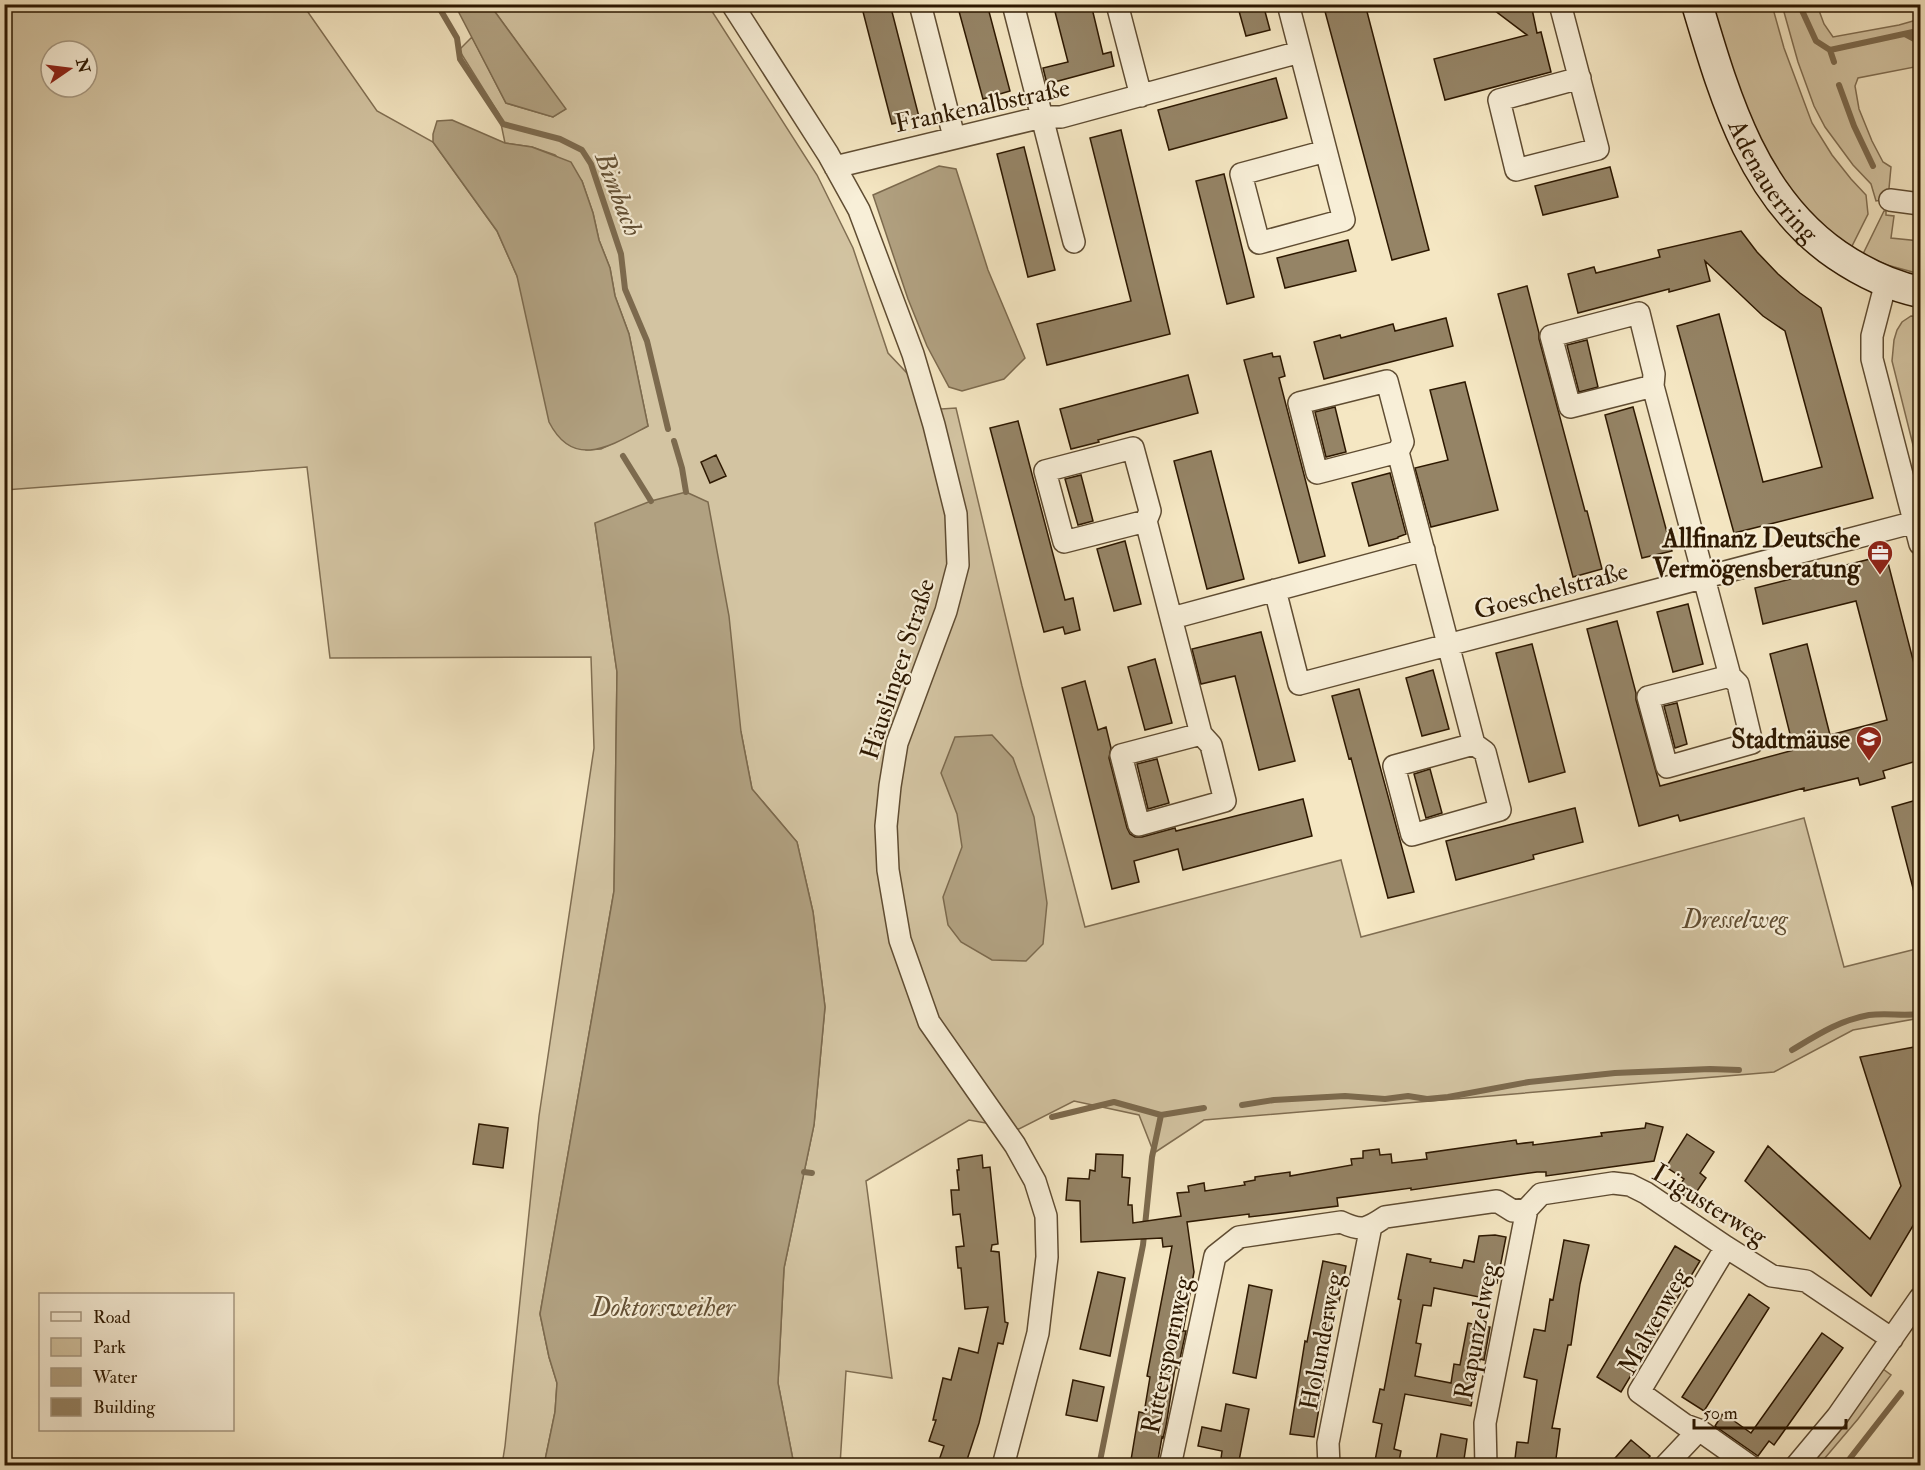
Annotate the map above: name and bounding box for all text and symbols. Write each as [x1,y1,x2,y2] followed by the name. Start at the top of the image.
[39,39,99,99] north arrow
[71,55,94,76] text: N
[892,72,1073,140] street label: Frankenalbstraße
[1720,114,1825,250] street label: Adenauerring
[587,146,650,241] water label: Bimbach
[1652,523,1861,586] place label: Allfinanz Deutsche Vermögensberatung
[1865,538,1895,576] office icon: Allfinanz Deutsche Vermögensberatung
[1471,555,1632,627] street label: Goeschelstraße
[854,575,942,764] street label: Häuslinger Straße
[1731,724,1850,756] place label: Stadtmäuse
[1854,724,1884,762] school or university icon: Stadtmäuse
[1681,904,1789,936] park label: Dresselweg
[1646,1157,1774,1253] street label: Ligusterweg
[1448,1259,1507,1402] street label: Rapunzelweg
[1612,1262,1697,1380] street label: Malvenweg
[1293,1268,1351,1413] street label: Holunderweg
[1135,1273,1200,1437] street label: Ritterspornweg
[590,1291,737,1324] water label: Doktorsweiher
[39,1293,234,1431] legend
[93,1306,131,1329] text: Road
[93,1336,126,1359] text: Park
[92,1366,137,1389] text: Water
[1694,1392,1846,1430] scale bar
[93,1396,156,1419] text: Building
[1703,1402,1738,1425] text: 50 m

